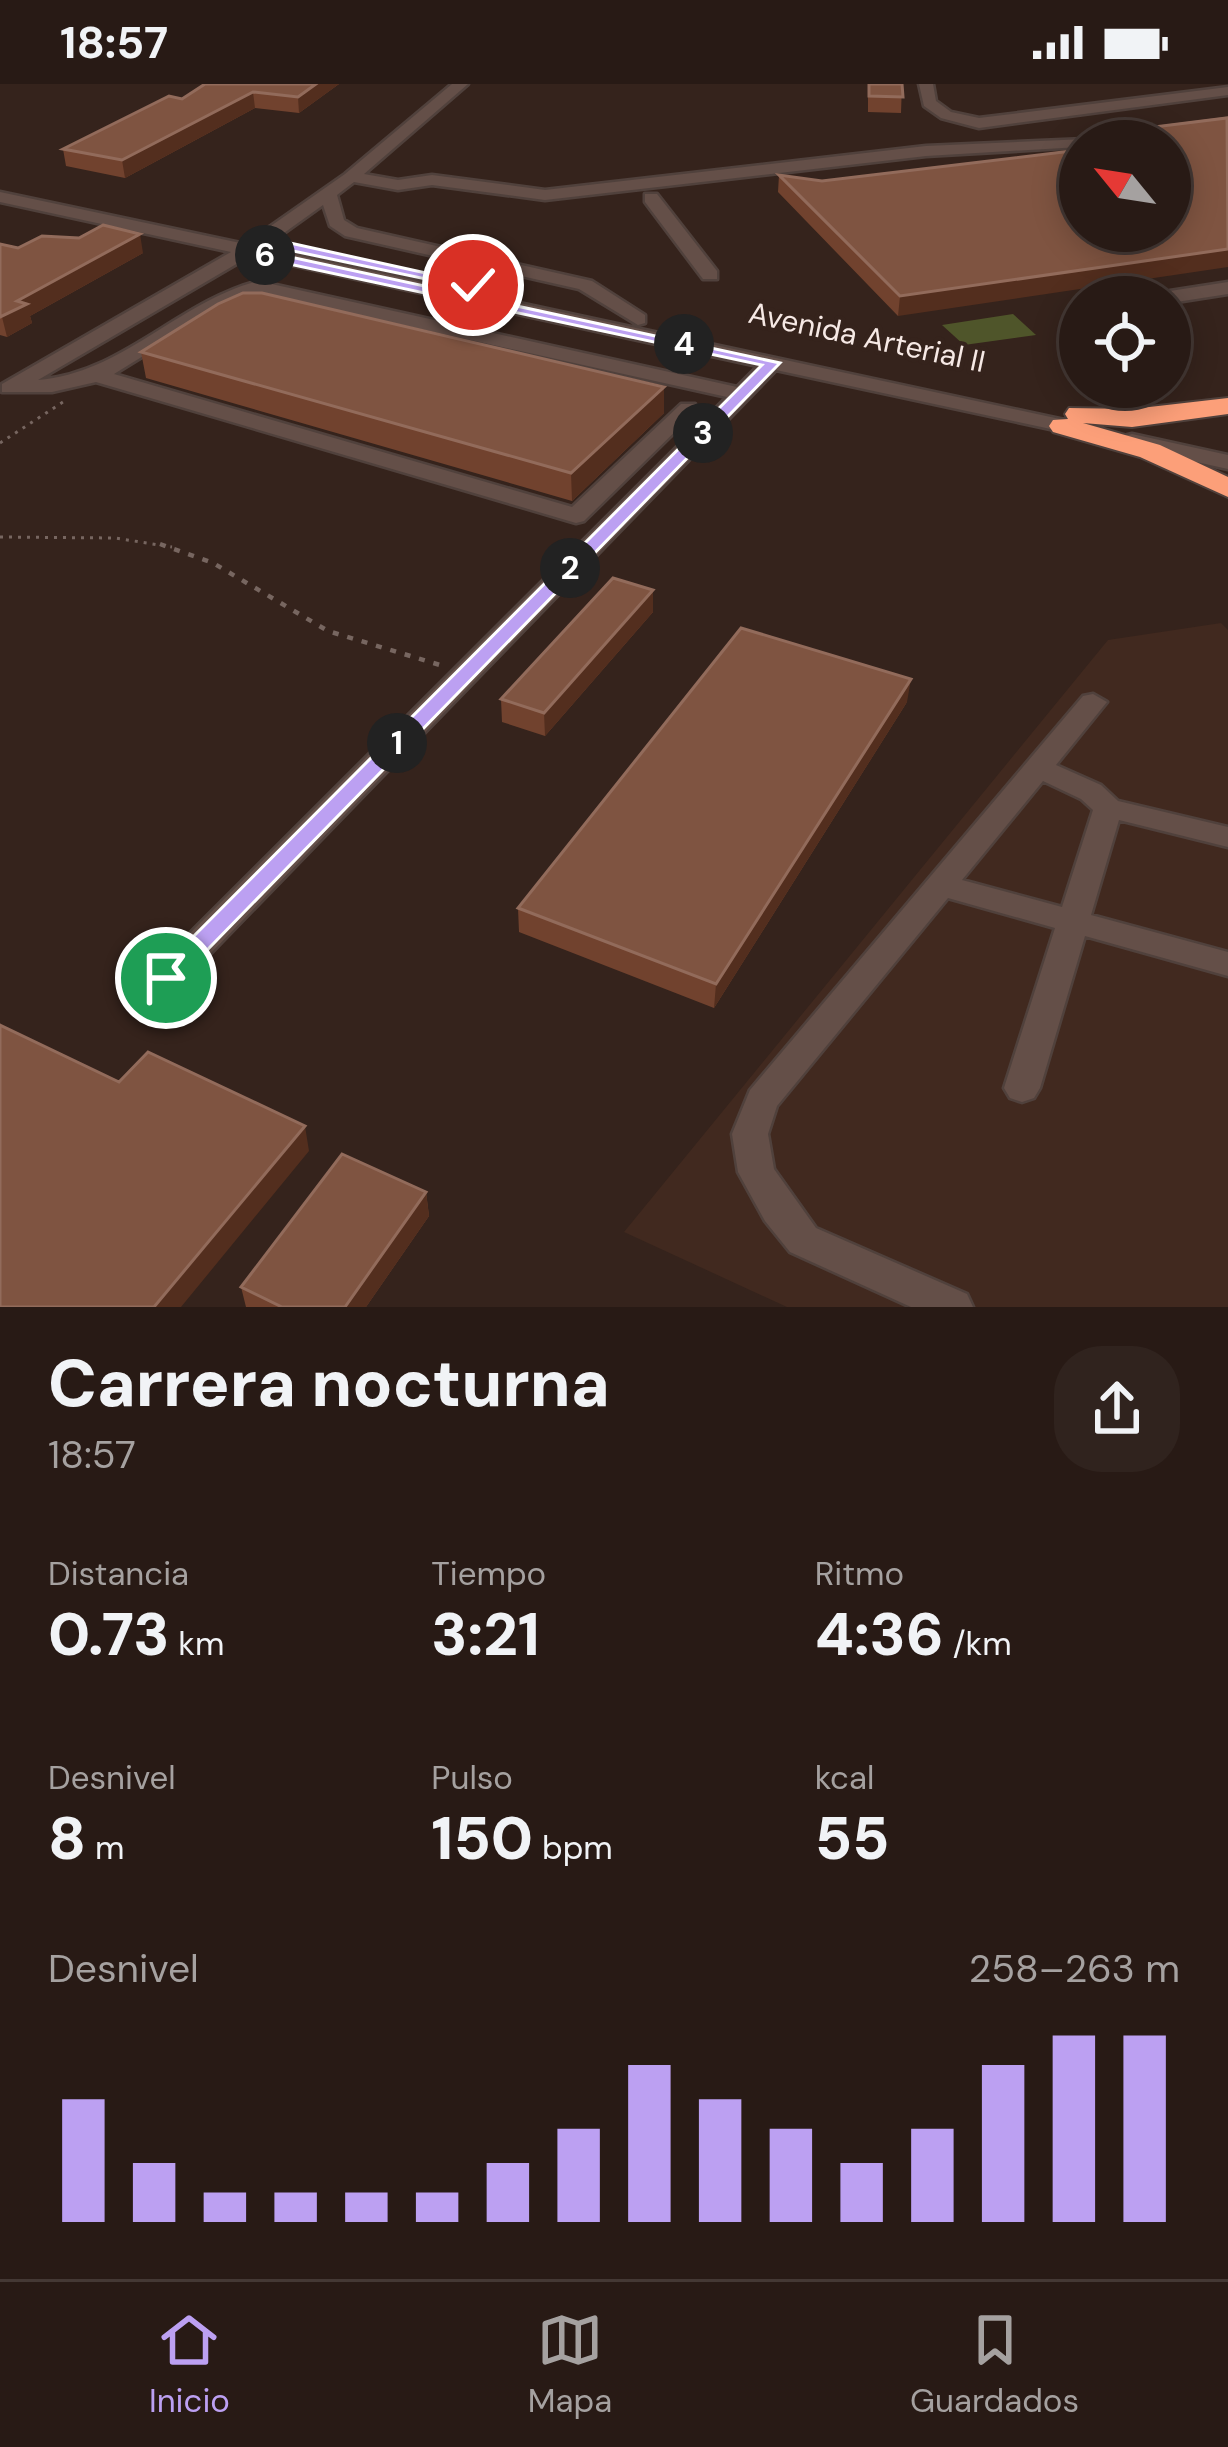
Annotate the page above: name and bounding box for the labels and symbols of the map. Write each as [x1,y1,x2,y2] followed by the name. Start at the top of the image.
[1059,120,1191,252] north arrow
[235,225,295,285] pin: 6
[422,234,524,336] pin
[745,293,989,381] street label: Avenida Arterial II
[654,314,714,374] pin: 4
[673,403,733,463] pin: 3
[540,538,600,598] pin: 2
[367,713,427,773] pin: 1
[115,927,217,1029] pin

